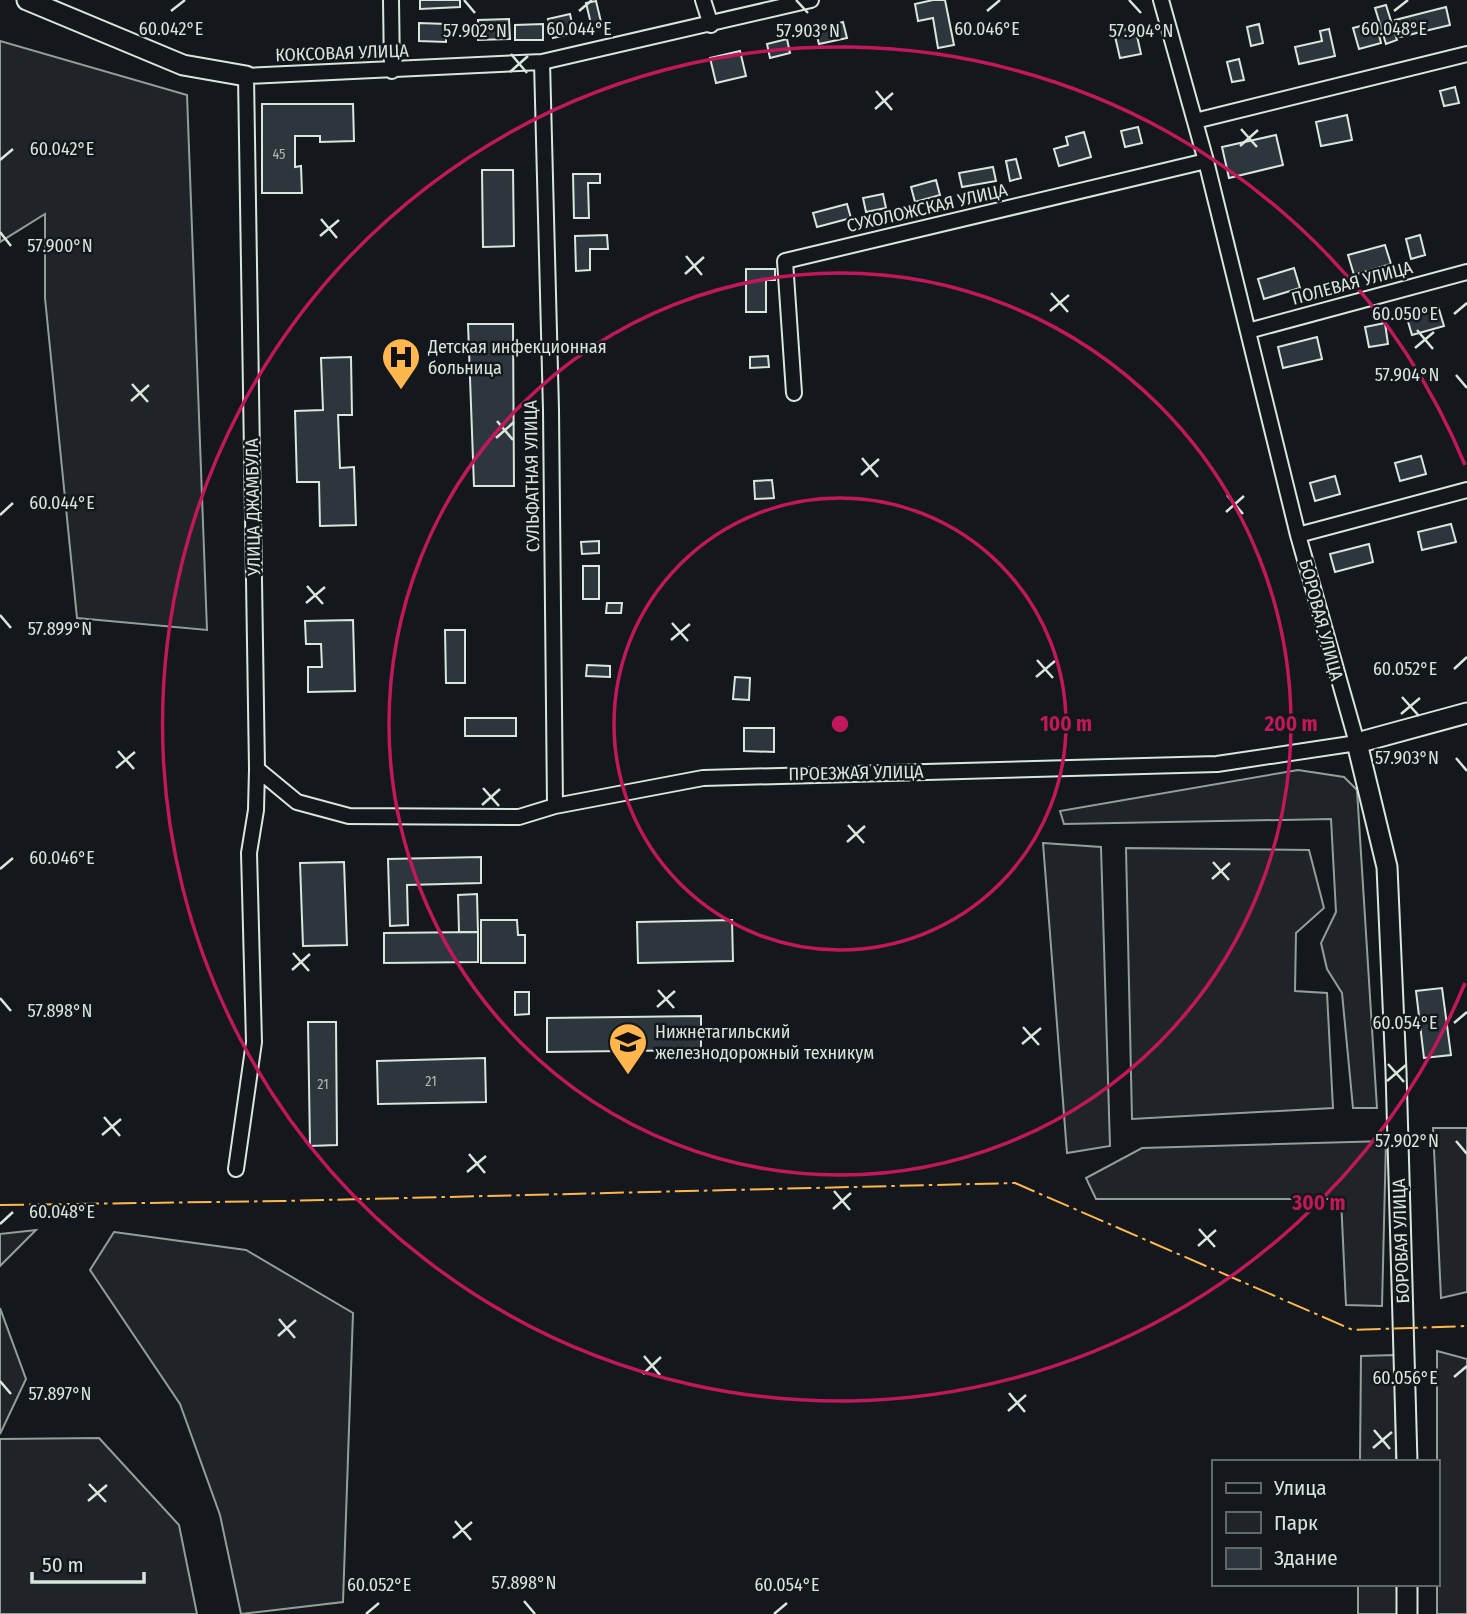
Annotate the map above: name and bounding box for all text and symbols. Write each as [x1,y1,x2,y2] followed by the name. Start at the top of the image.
[139,18,203,40] text: 60.042°E
[546,18,612,40] text: 60.044°E
[954,18,1020,40] text: 60.046°E
[1361,18,1427,40] text: 60.048°E
[443,20,507,42] text: 57.902°N
[776,20,840,42] text: 57.903°N
[1109,20,1173,42] text: 57.904°N
[275,40,410,66] street label: КОКСОВАЯ УЛИЦА
[30,138,94,160] text: 60.042°E
[272,146,286,163] house number: 45
[844,179,1010,237] street label: СУХОЛОЖСКАЯ УЛИЦА
[27,235,93,257] text: 57.900°N
[1289,256,1415,310] street label: ПОЛЕВАЯ УЛИЦА
[1372,303,1438,325] text: 60.050°E
[380,336,422,391] hospital icon: Детская инфекционная больница
[427,336,607,379] place label: Детская инфекционная больница
[1375,364,1439,386] text: 57.904°N
[520,399,544,552] street label: СУЛЬФАТНАЯ УЛИЦА
[241,437,265,577] street label: УЛИЦА ДЖАМБУЛА
[29,492,95,514] text: 60.044°E
[1294,557,1348,684] street label: БОРОВАЯ УЛИЦА
[28,618,92,640] text: 57.899°N
[1373,658,1437,680] text: 60.052°E
[1040,711,1092,737] text: 100 m
[1263,711,1318,737] text: 200 m
[828,712,852,736] centre of rings
[1375,747,1439,769] text: 57.903°N
[788,761,924,785] street label: ПРОЕЗЖАЯ УЛИЦА
[29,847,95,869] text: 60.046°E
[28,1000,92,1022] text: 57.898°N
[1372,1012,1438,1034] text: 60.054°E
[607,1021,649,1076] school or university icon: Нижнетагильский железнодорожный техникум
[655,1021,874,1064] place label: Нижнетагильский железнодорожный техникум
[425,1073,437,1090] house number: 21
[317,1076,329,1093] house number: 21
[1375,1130,1439,1152] text: 57.902°N
[1388,1178,1414,1304] street label: БОРОВАЯ УЛИЦА
[1291,1190,1346,1216] text: 300 m
[29,1201,95,1223] text: 60.048°E
[1372,1367,1438,1389] text: 60.056°E
[28,1383,92,1405] text: 57.897°N
[1212,1460,1439,1586] legend
[1273,1475,1327,1501] text: Улица
[1274,1510,1318,1536] text: Парк
[32,1540,144,1584] scale bar
[1274,1545,1338,1571] text: Здание
[42,1552,84,1578] text: 50 m
[492,1572,556,1594] text: 57.898°N
[347,1574,411,1596] text: 60.052°E
[754,1574,820,1596] text: 60.054°E

